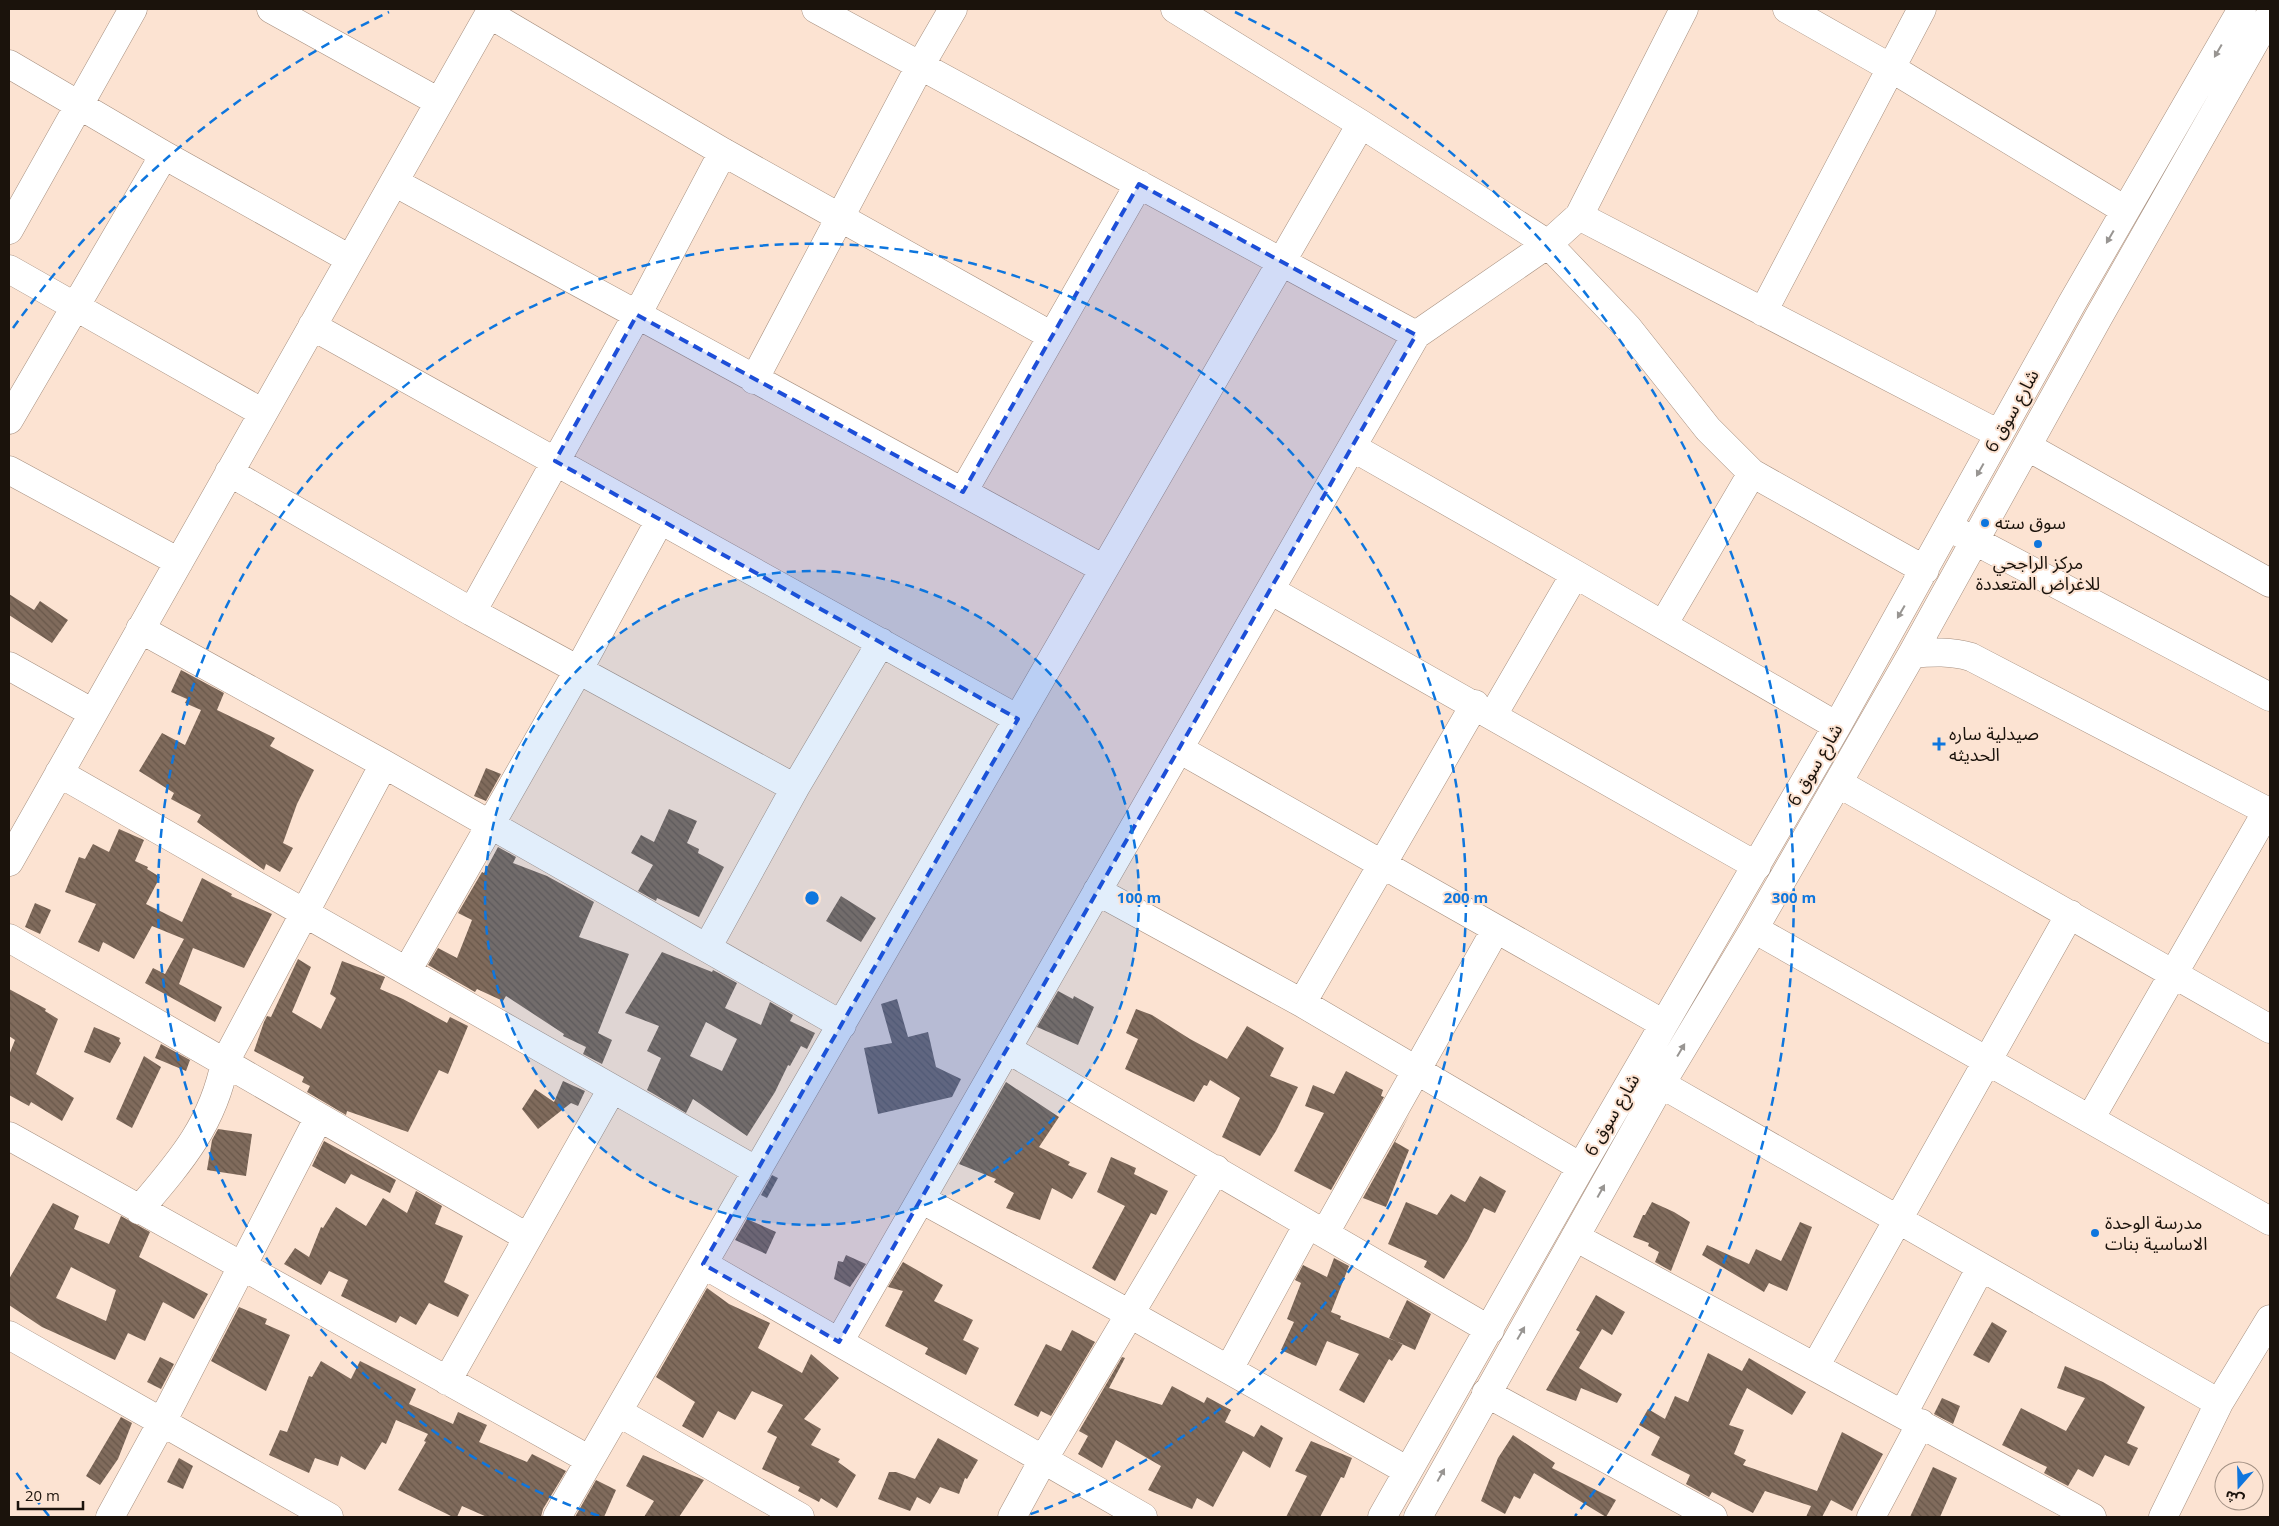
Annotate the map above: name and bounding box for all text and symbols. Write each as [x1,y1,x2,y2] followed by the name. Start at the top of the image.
[2213,44,2222,57] one-way arrow
[2105,230,2114,243] one-way arrow
[1979,365,2046,458] street label: شارع سوق 6
[1975,464,1984,477] one-way arrow
[1995,510,2066,534] place label: سوق سته
[1979,517,1991,529] marker: سوق سته
[2032,538,2044,550] marker: مركز الراجحي للاغراض المتعددة
[1976,550,2100,595] place label: مركز الراجحي للاغراض المتعددة
[1896,606,1905,619] one-way arrow
[1781,719,1850,812] street label: شارع سوق 6
[1949,721,2039,766] place label: صيدلية ساره الحديثه
[1933,738,1945,750] marker: صيدلية ساره الحديثه
[1117,887,1161,907] text: 100 m
[1444,887,1488,907] text: 200 m
[1772,887,1816,907] text: 300 m
[803,889,821,907] centre of rings
[1677,1044,1686,1057] one-way arrow
[1578,1069,1647,1162] street label: شارع سوق 6
[1597,1184,1605,1199] one-way arrow
[2105,1210,2208,1255] place label: مدرسة الوحدة الاساسية بنات
[2089,1227,2101,1239] marker: مدرسة الوحدة الاساسية بنات
[1516,1326,1525,1339] one-way arrow
[2214,1461,2264,1511] north arrow
[1437,1468,1446,1481] one-way arrow
[18,1478,82,1510] scale bar
[25,1485,60,1505] text: 20 m
[2222,1486,2247,1511] text: ش

